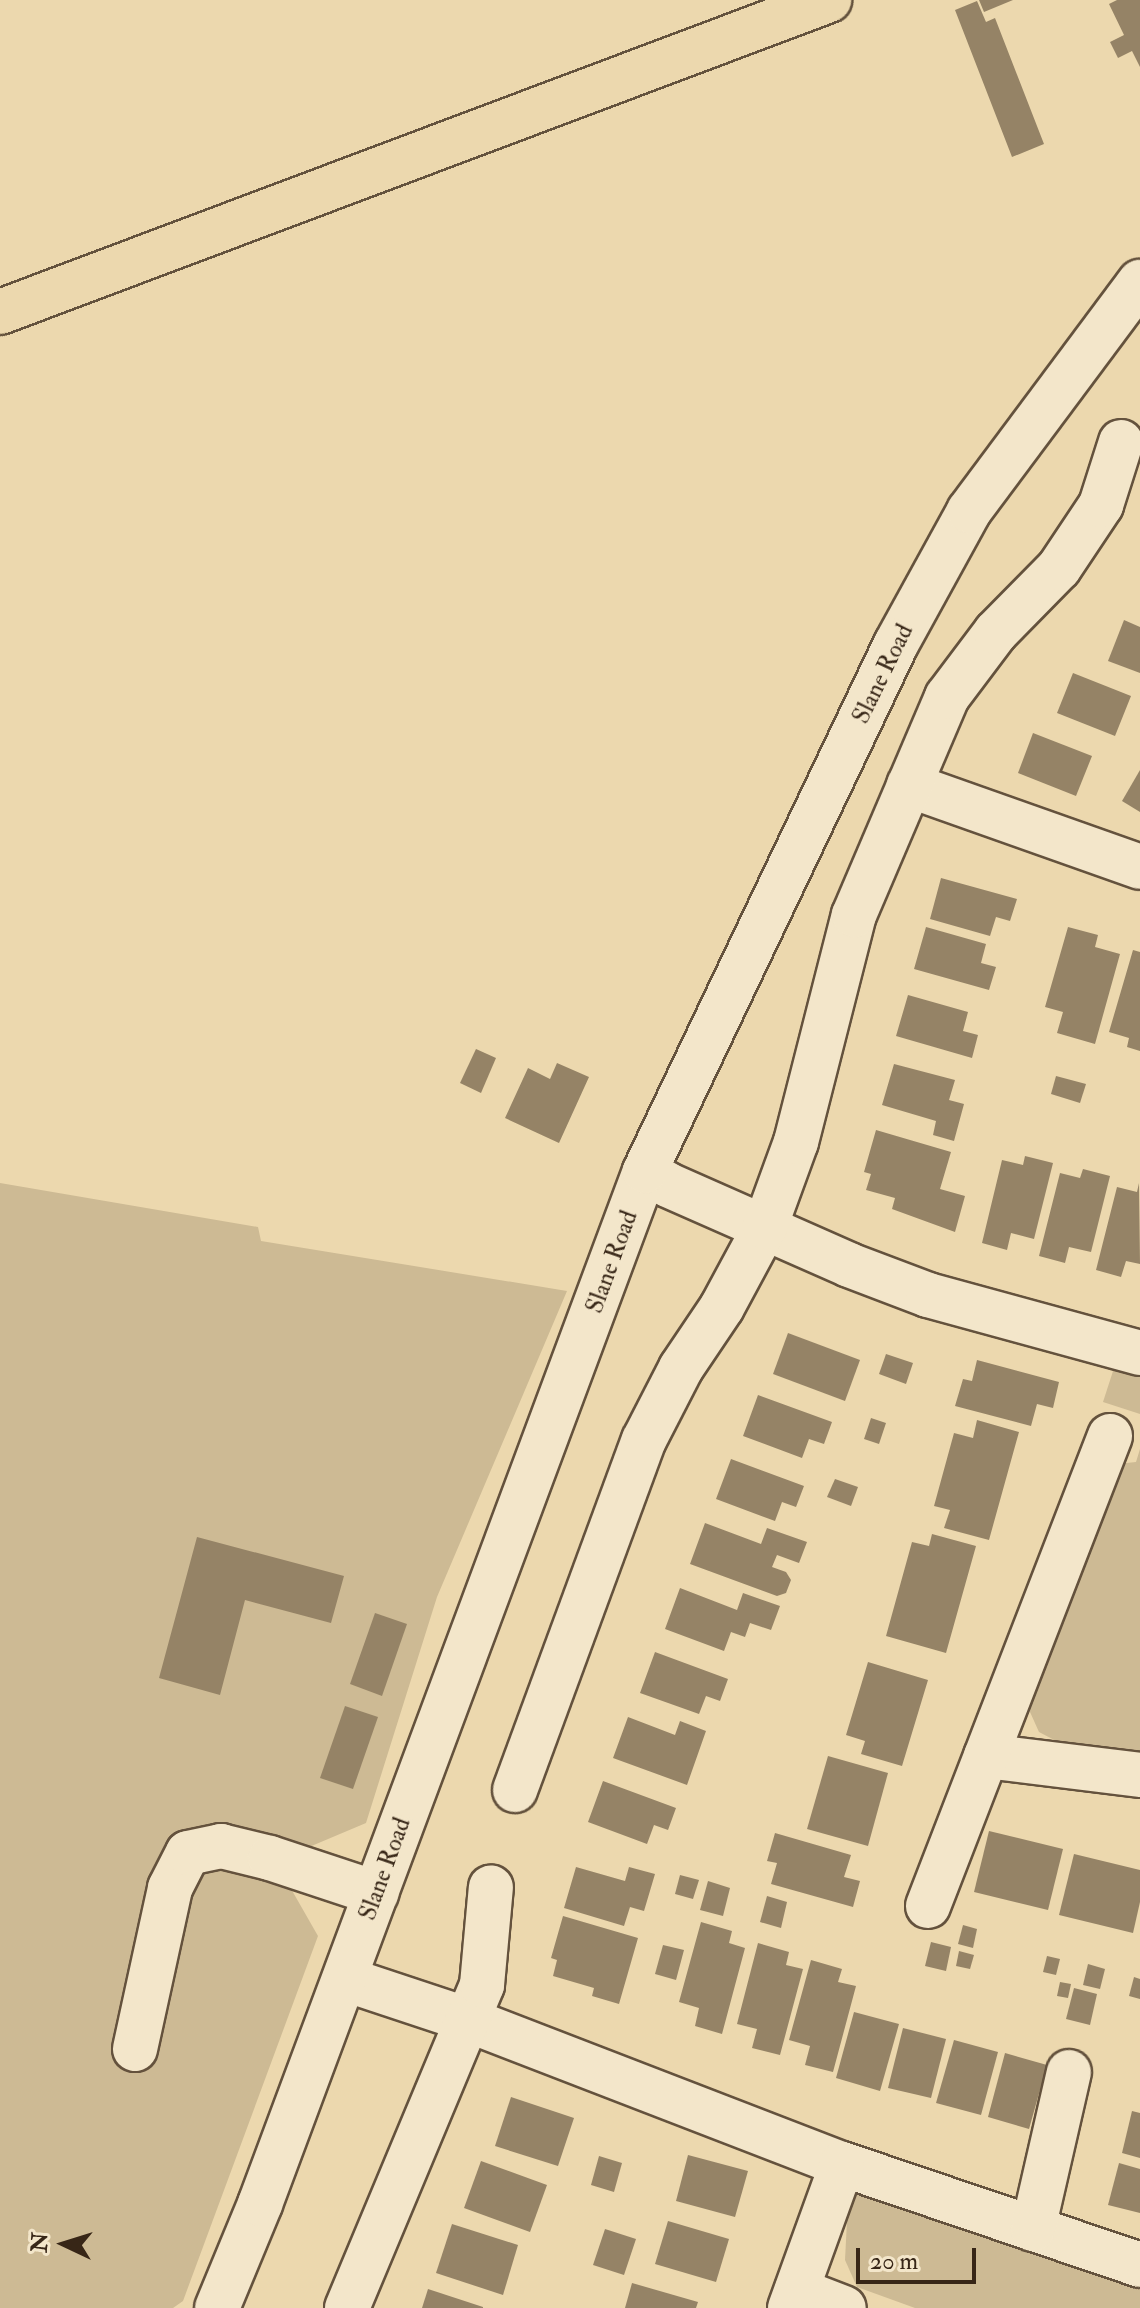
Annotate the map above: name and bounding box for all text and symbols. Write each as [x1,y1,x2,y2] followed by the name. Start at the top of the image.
[847,620,919,728] street label: Slane Road
[580,1207,644,1317] street label: Slane Road
[353,1814,417,1924] street label: Slane Road
[24,2204,104,2284] north arrow
[25,2232,55,2253] text: N
[860,2232,980,2282] scale bar
[870,2246,918,2277] text: 20 m

